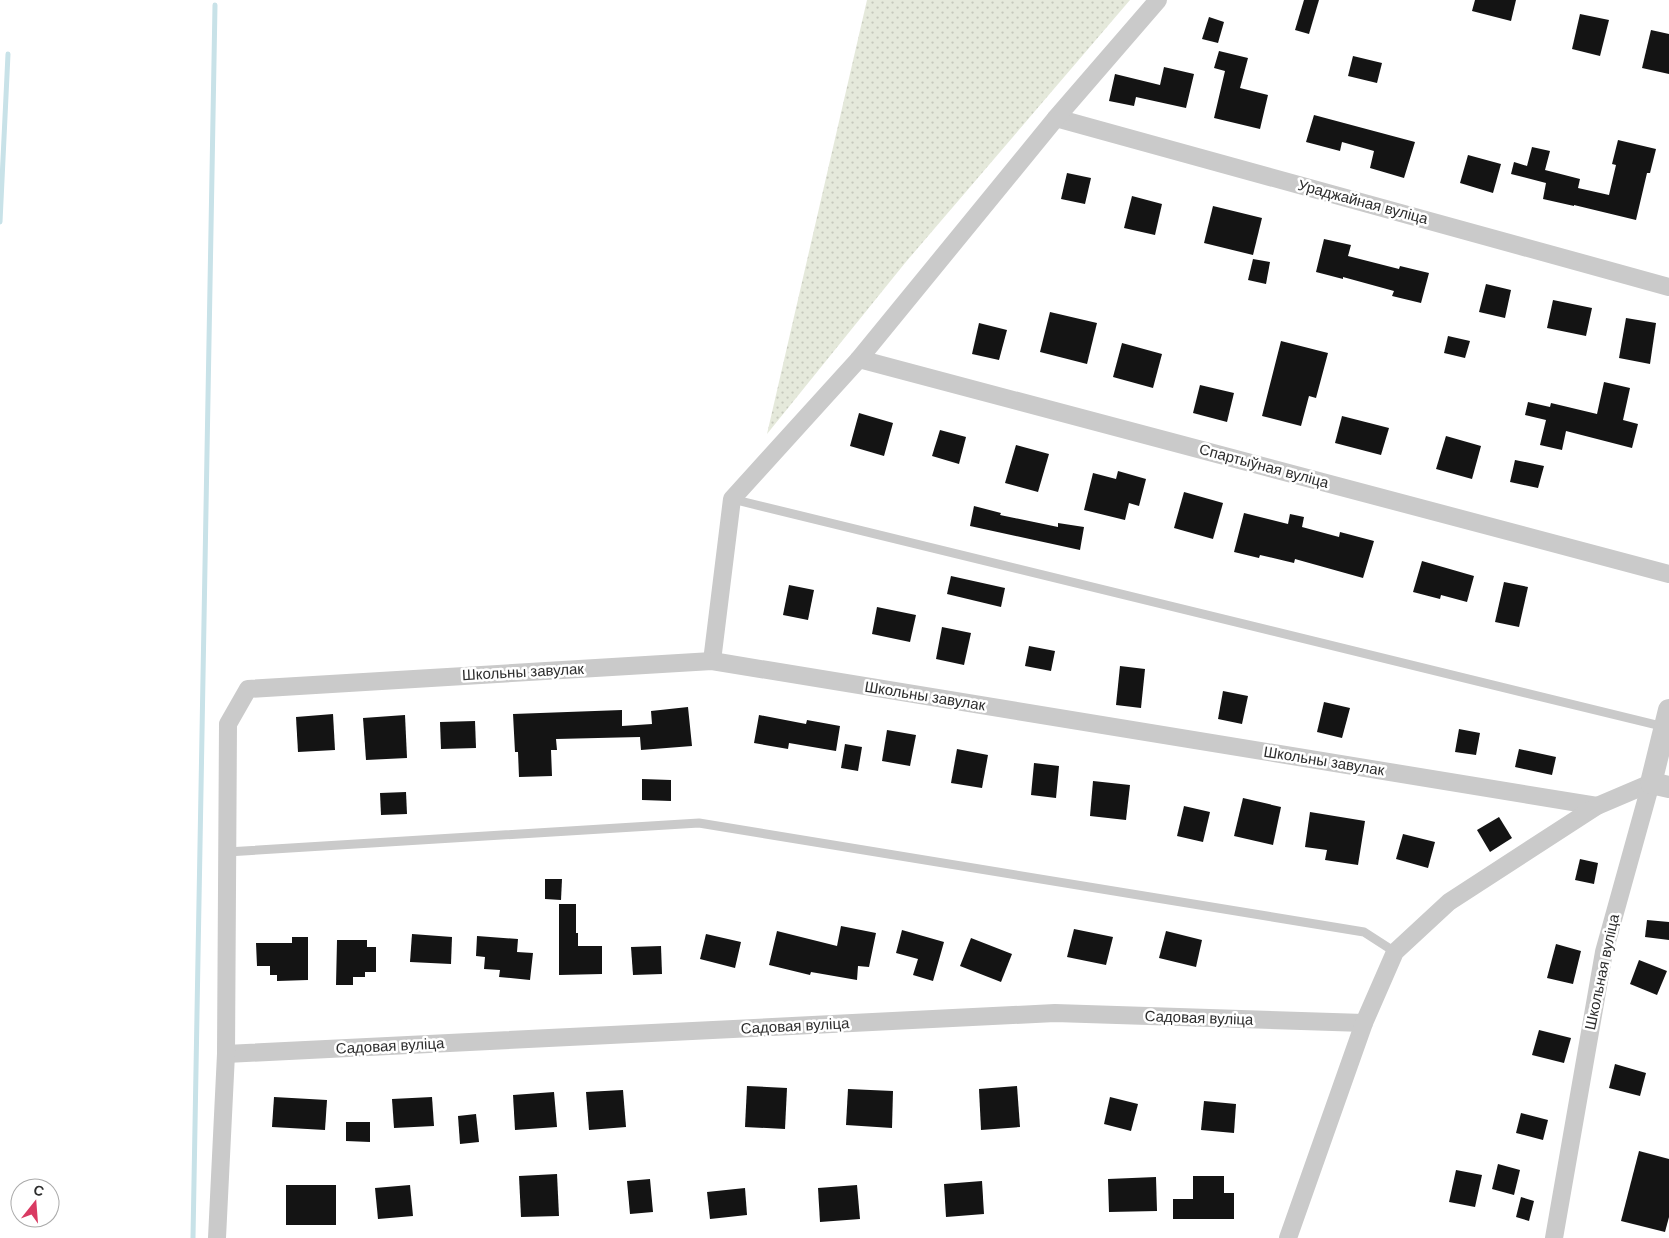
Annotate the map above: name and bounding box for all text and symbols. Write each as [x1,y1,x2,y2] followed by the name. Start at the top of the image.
[1296,176,1431,227] street label: Ураджайная вуліца
[1198,440,1331,491] street label: Спартыўная вуліца
[462,660,585,683] street label: Школьны завулак
[864,678,987,714] street label: Школьны завулак
[1263,743,1386,779] street label: Школьны завулак
[1581,912,1622,1031] street label: Школьная вуліца
[1144,1007,1254,1028] street label: Садовая вуліца
[740,1014,850,1037] street label: Садовая вуліца
[335,1034,445,1057] street label: Садовая вуліца
[10,1178,60,1228] north arrow
[32,1181,46,1200] text: С

